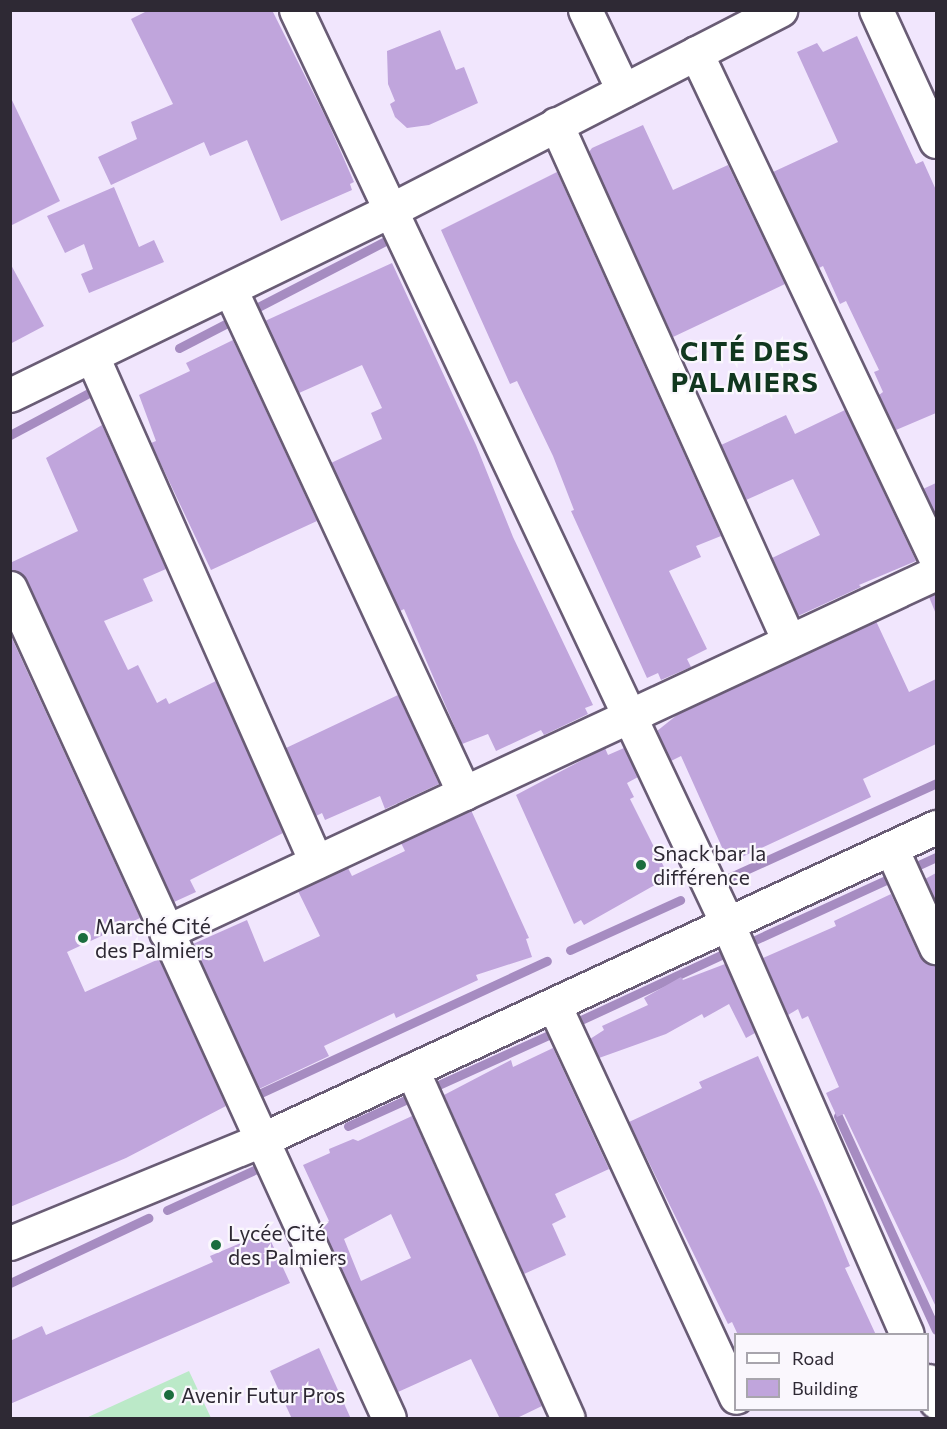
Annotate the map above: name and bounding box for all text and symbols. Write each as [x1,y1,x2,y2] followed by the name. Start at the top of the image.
[671,334,819,397] district label: CITÉ DES PALMIERS
[653,840,766,890] place label: Snack bar la différence
[634,858,648,872] marker: Snack bar la différence
[95,913,214,963] place label: Marché Cité des Palmiers
[76,931,90,945] marker: Marché Cité des Palmiers
[228,1220,347,1270] place label: Lycée Cité des Palmiers
[209,1238,223,1252] marker: Lycée Cité des Palmiers
[734,1333,929,1411] legend
[792,1347,834,1369] text: Road
[792,1377,858,1399] text: Building
[181,1382,345,1408] place label: Avenir Futur Pros
[162,1388,176,1402] marker: Avenir Futur Pros

